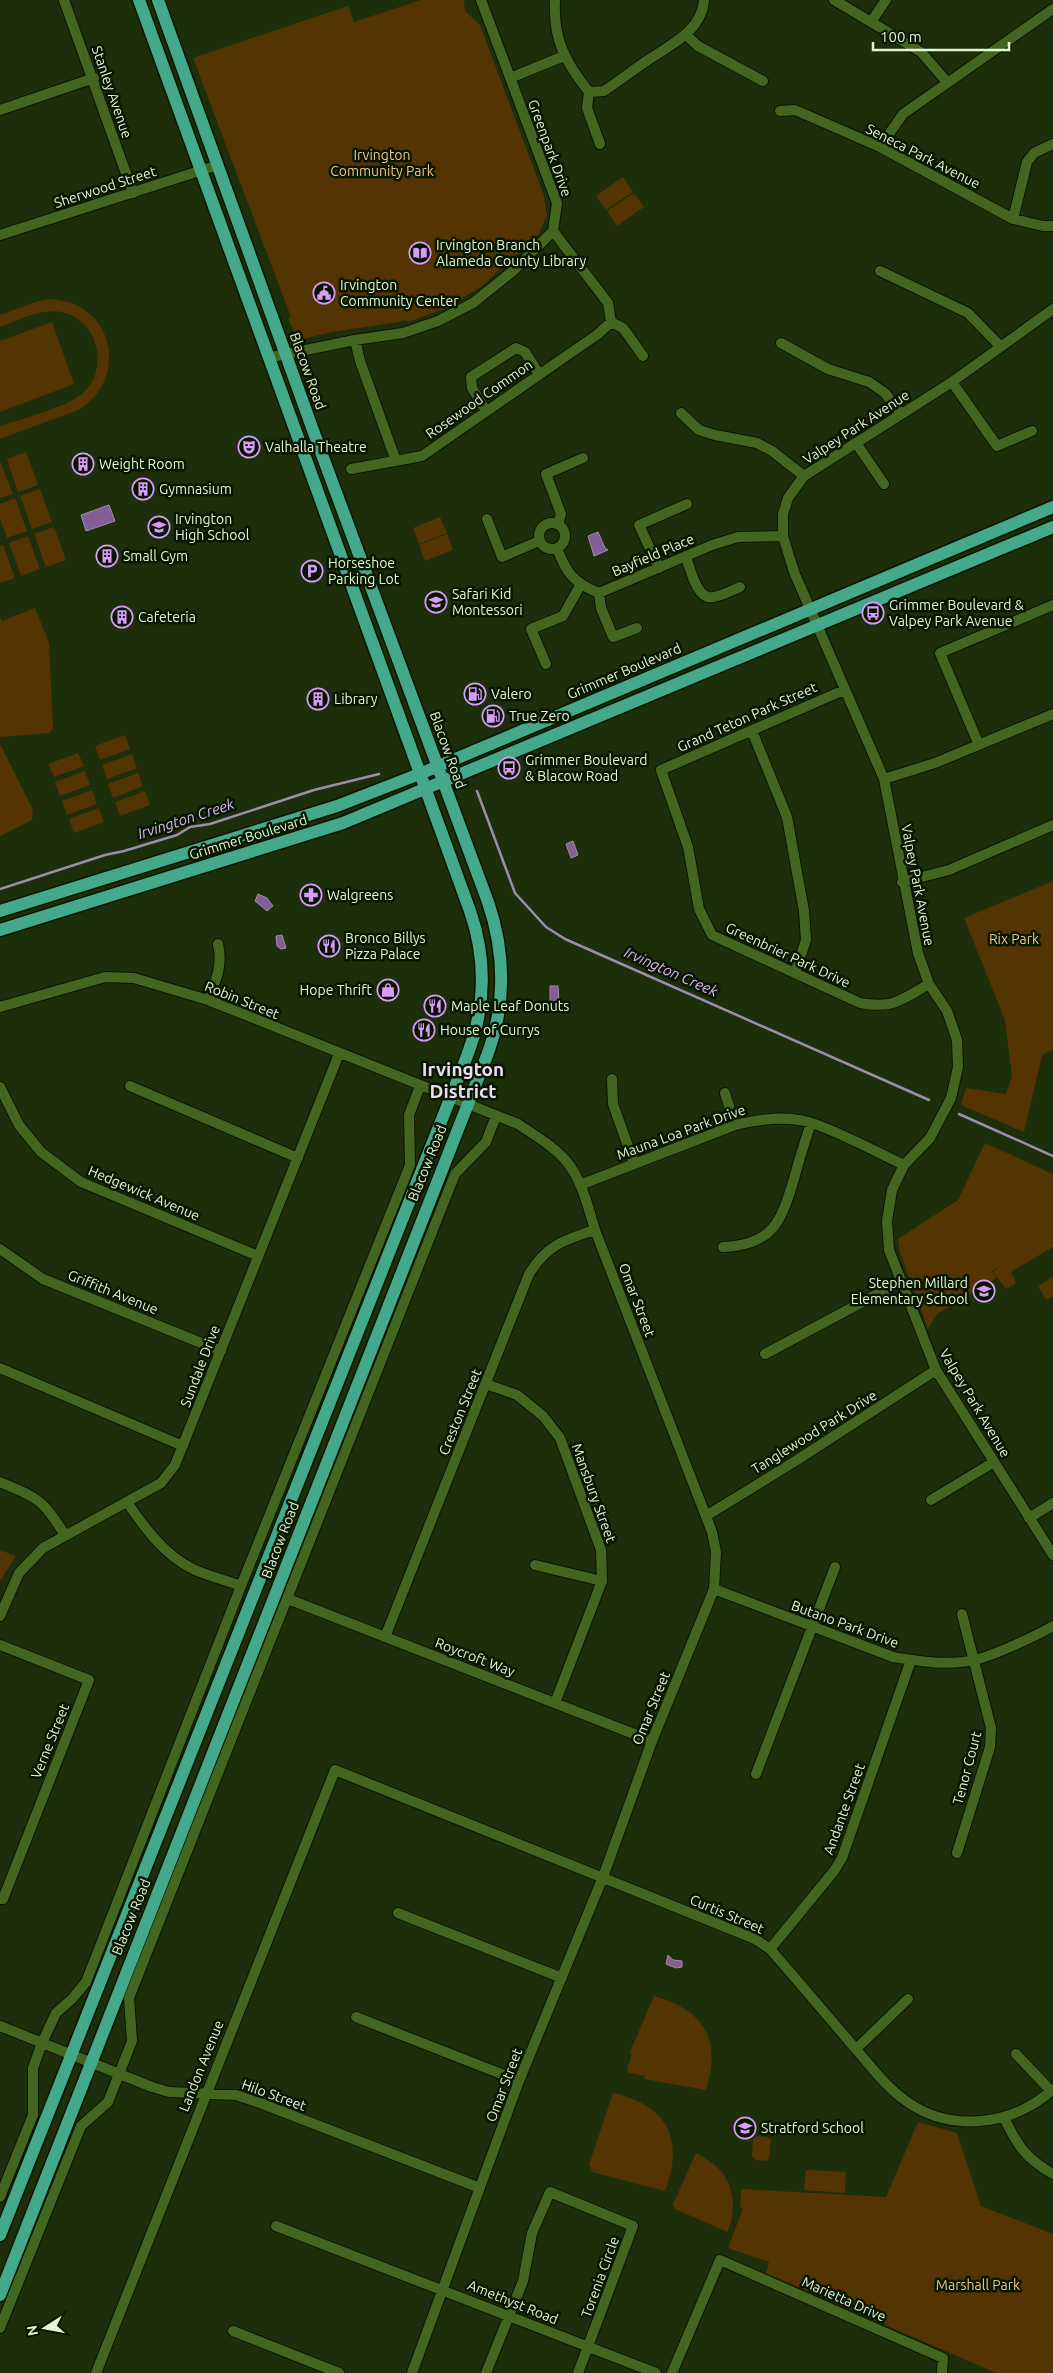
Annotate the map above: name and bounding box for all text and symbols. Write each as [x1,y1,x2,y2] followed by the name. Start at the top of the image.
[873,20,1009,52] scale bar
[880,28,922,45] text: 100 m
[89,44,135,140] street label: Stanley Avenue
[525,97,575,199] street label: Greenpark Drive
[863,120,983,192] street label: Seneca Park Avenue
[330,147,434,179] park label: Irvington Community Park
[52,163,159,211] street label: Sherwood Street
[436,237,586,269] place label: Irvington Branch Alameda County Library
[408,241,432,265] library icon: Irvington Branch Alameda County Library
[340,277,459,309] place label: Irvington Community Center
[312,281,336,305] public building icon: Irvington Community Center
[287,330,329,412] street label: Blacow Road
[423,356,535,442] street label: Rosewood Common
[800,387,912,467] street label: Valpey Park Avenue
[237,435,261,459] theatre icon: Valhalla Theatre
[265,439,367,455] place label: Valhalla Theatre
[71,452,95,476] building icon: Weight Room
[99,456,185,472] place label: Weight Room
[131,477,155,501] building icon: Gymnasium
[159,481,232,497] place label: Gymnasium
[175,511,250,543] place label: Irvington High School
[147,515,171,539] school or university icon: Irvington High School
[609,530,697,580] street label: Bayfield Place
[95,544,119,568] building icon: Small Gym
[123,548,188,564] place label: Small Gym
[328,555,400,587] place label: Horseshoe Parking Lot
[300,559,324,583] parking icon: Horseshoe Parking Lot
[452,586,523,618] place label: Safari Kid Montessori
[424,590,448,614] school or university icon: Safari Kid Montessori
[889,597,1025,629] place label: Grimmer Boulevard & Valpey Park Avenue
[861,601,885,625] bus stop icon: Grimmer Boulevard & Valpey Park Avenue
[110,605,134,629] building icon: Cafeteria
[138,609,196,625] place label: Cafeteria
[565,640,683,702] street label: Grimmer Boulevard
[675,679,820,755] street label: Grand Teton Park Street
[463,682,487,706] fuel station icon: Valero
[491,686,532,702] place label: Valero
[306,687,330,711] building icon: Library
[334,691,378,707] place label: Library
[481,704,505,728] fuel station icon: True Zero
[509,708,570,724] place label: True Zero
[427,709,469,791] street label: Blacow Road
[525,752,647,784] place label: Grimmer Boulevard & Blacow Road
[497,756,521,780] bus stop icon: Grimmer Boulevard & Blacow Road
[135,795,237,842] water label: Irvington Creek
[187,811,309,863] street label: Grimmer Boulevard
[898,823,938,947] street label: Valpey Park Avenue
[299,883,323,907] pharmacy icon: Walgreens
[327,887,393,903] place label: Walgreens
[723,919,853,991] street label: Greenbrier Park Drive
[345,930,426,962] place label: Bronco Billys Pizza Palace
[989,931,1039,947] park label: Rix Park
[317,934,341,958] restaurant icon: Bronco Billys Pizza Palace
[622,943,721,1000] water label: Irvington Creek
[202,978,282,1022] street label: Robin Street
[376,978,400,1002] shop icon: Hope Thrift
[300,982,372,998] place label: Hope Thrift
[423,994,447,1018] restaurant icon: Maple Leaf Donuts
[451,998,569,1014] place label: Maple Leaf Donuts
[412,1018,436,1042] restaurant icon: House of Currys
[440,1022,540,1038] place label: House of Currys
[422,1058,504,1102] district label: Irvington District
[615,1101,747,1163] street label: Mauna Loa Park Drive
[404,1123,450,1203] street label: Blacow Road
[86,1162,202,1224] street label: Hedgewick Avenue
[616,1261,659,1340] street label: Omar Street
[66,1267,160,1317] street label: Griffith Avenue
[851,1275,968,1307] place label: Stephen Millard Elementary School
[972,1279,996,1303] school or university icon: Stephen Millard Elementary School
[177,1323,223,1409] street label: Sundale Drive
[936,1346,1014,1460] street label: Valpey Park Avenue
[435,1366,485,1457] street label: Creston Street
[748,1387,880,1477] street label: Tanglewood Park Drive
[569,1441,620,1545] street label: Mansbury Street
[258,1499,302,1581] street label: Blacow Road
[789,1597,901,1651] street label: Butano Park Drive
[433,1634,517,1680] street label: Roycroft Way
[629,1669,673,1747] street label: Omar Street
[28,1701,72,1781] street label: Verne Street
[950,1729,985,1806] street label: Tenor Court
[820,1761,868,1857] street label: Andante Street
[108,1877,154,1957] street label: Blacow Road
[687,1891,767,1937] street label: Curtis Street
[175,2018,227,2114] street label: Landon Avenue
[483,2045,526,2124] street label: Omar Street
[240,2076,309,2114] street label: Hilo Street
[733,2116,757,2140] school or university icon: Stratford School
[761,2120,864,2136] place label: Stratford School
[578,2234,622,2320] street label: Torenia Circle
[800,2273,888,2325] street label: Marietta Drive
[465,2277,561,2327] street label: Amethyst Road
[936,2277,1020,2293] park label: Marshall Park
[20,2303,70,2353] north arrow
[23,2324,41,2337] text: N

